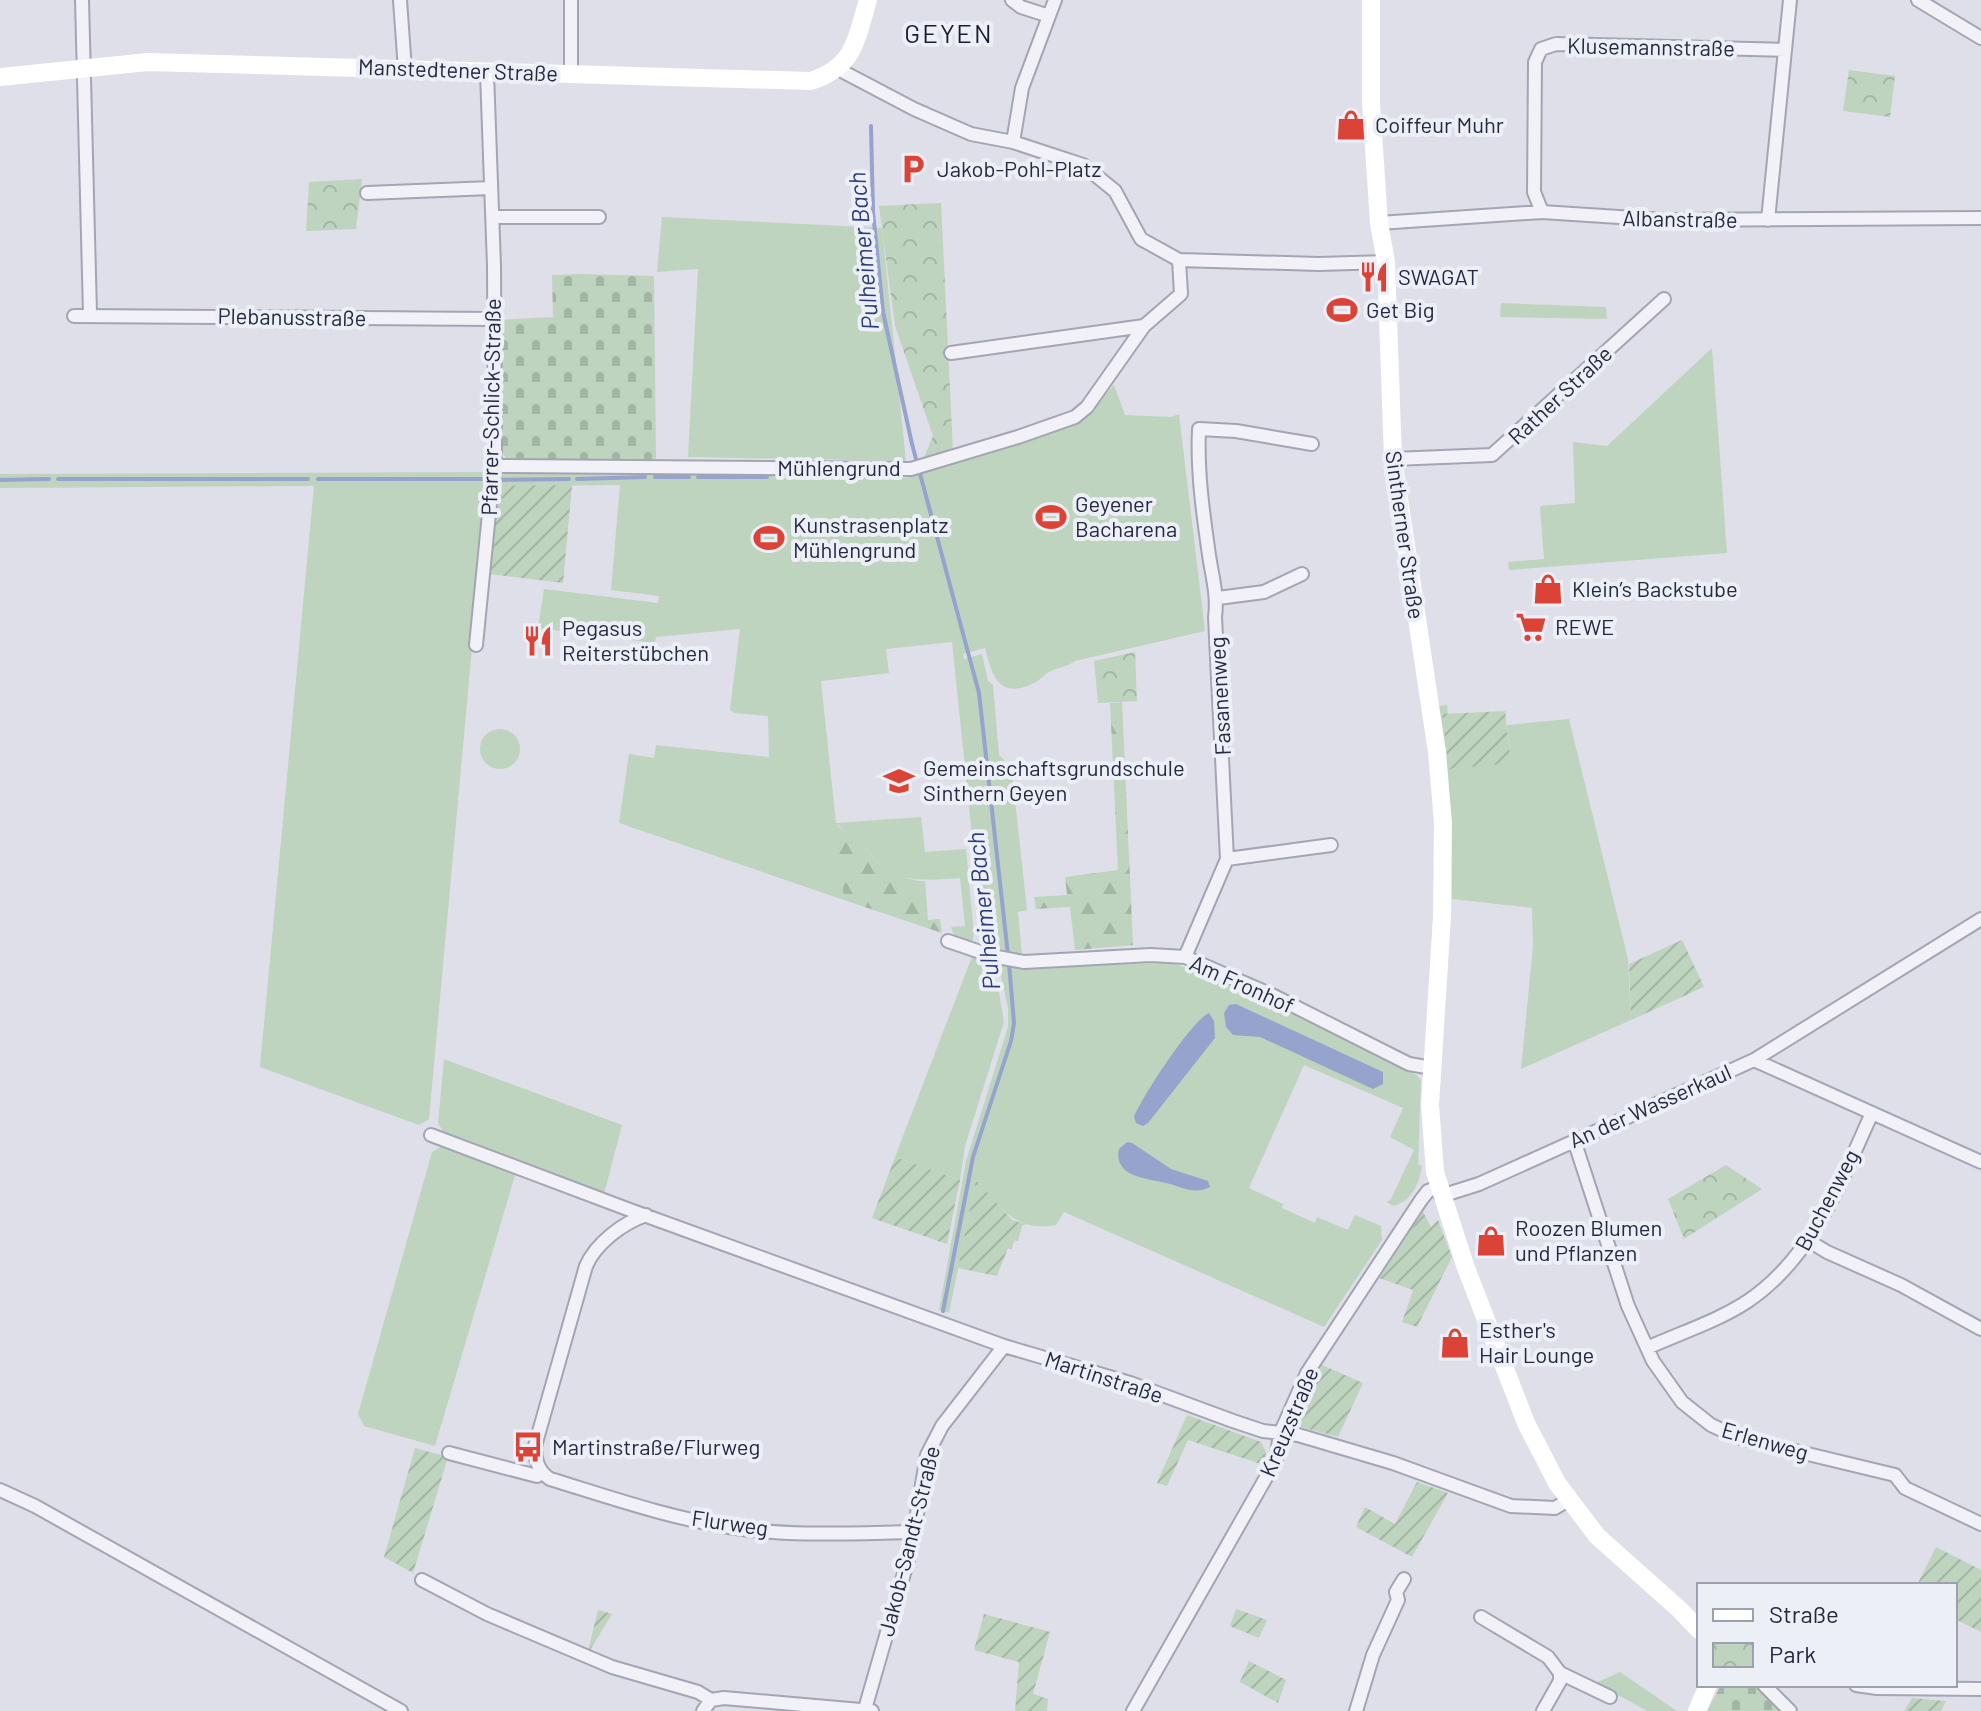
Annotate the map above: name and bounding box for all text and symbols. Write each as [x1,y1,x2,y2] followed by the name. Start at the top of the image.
[904,17,994,48] district label: GEYEN
[1567,32,1735,60] street label: Klusemannstraße
[358,53,558,85] street label: Manstedtener Straße
[1334,108,1368,142] shop icon: Coiffeur Muhr
[1375,111,1504,137] place label: Coiffeur Muhr
[896,152,930,186] parking icon: Jakob-Pohl-Platz
[937,155,1101,181] place label: Jakob-Pohl-Platz
[841,171,884,331] water label: Pulheimer Bach
[1622,204,1738,232] street label: Albanstraße
[1357,260,1391,294] restaurant icon: SWAGAT
[1398,263,1479,289] place label: SWAGAT
[1325,293,1359,327] sports icon: Get Big
[1366,296,1435,322] place label: Get Big
[475,298,505,516] street label: Pfarrer-Schlick-Straße
[217,302,367,330] street label: Plebanusstraße
[1502,340,1617,449] street label: Rather Straße
[1381,449,1431,621] street label: Sintherner Straße
[777,454,901,480] street label: Mühlengrund
[1075,490,1177,541] place label: Geyener Bacharena
[1034,500,1068,534] sports icon: Geyener Bacharena
[793,511,948,562] place label: Kunstrasenplatz Mühlengrund
[752,521,786,555] sports icon: Kunstrasenplatz Mühlengrund
[1531,572,1565,606] shop icon: Klein’s Backstube
[1572,575,1738,601] place label: Klein’s Backstube
[1514,610,1548,644] supermarket icon: REWE
[1555,613,1614,639] place label: REWE
[562,614,709,665] place label: Pegasus Reiterstübchen
[521,624,555,658] restaurant icon: Pegasus Reiterstübchen
[1203,636,1235,756] street label: Fasanenweg
[923,754,1185,805] place label: Gemeinschaftsgrundschule Sinthern Geyen
[882,764,916,798] school or university icon: Gemeinschaftsgrundschule Sinthern Geyen
[960,831,1005,992] water label: Pulheimer Bach
[1186,949,1299,1018] street label: Am Fronhof
[1564,1058,1735,1153] street label: An der Wasserkaul
[1789,1145,1864,1255] street label: Buchenweg
[1515,1214,1662,1265] place label: Roozen Blumen und Pflanzen
[1474,1224,1508,1258] shop icon: Roozen Blumen und Pflanzen
[1479,1316,1594,1367] place label: Esther's Hair Lounge
[1438,1326,1472,1360] shop icon: Esther's Hair Lounge
[1042,1345,1167,1407] street label: Martinstraße
[1253,1363,1323,1480] street label: Kreuzstraße
[1719,1415,1812,1465] street label: Erlenweg
[511,1430,545,1464] bus stop icon: Martinstraße/Flurweg
[552,1433,760,1459] place label: Martinstraße/Flurweg
[872,1443,944,1639] street label: Jakob-Sandt-Straße
[690,1504,770,1540] street label: Flurweg
[1697,1583,1957,1687] legend
[1769,1599,1839,1628] text: Straße
[1769,1639,1816,1668] text: Park

